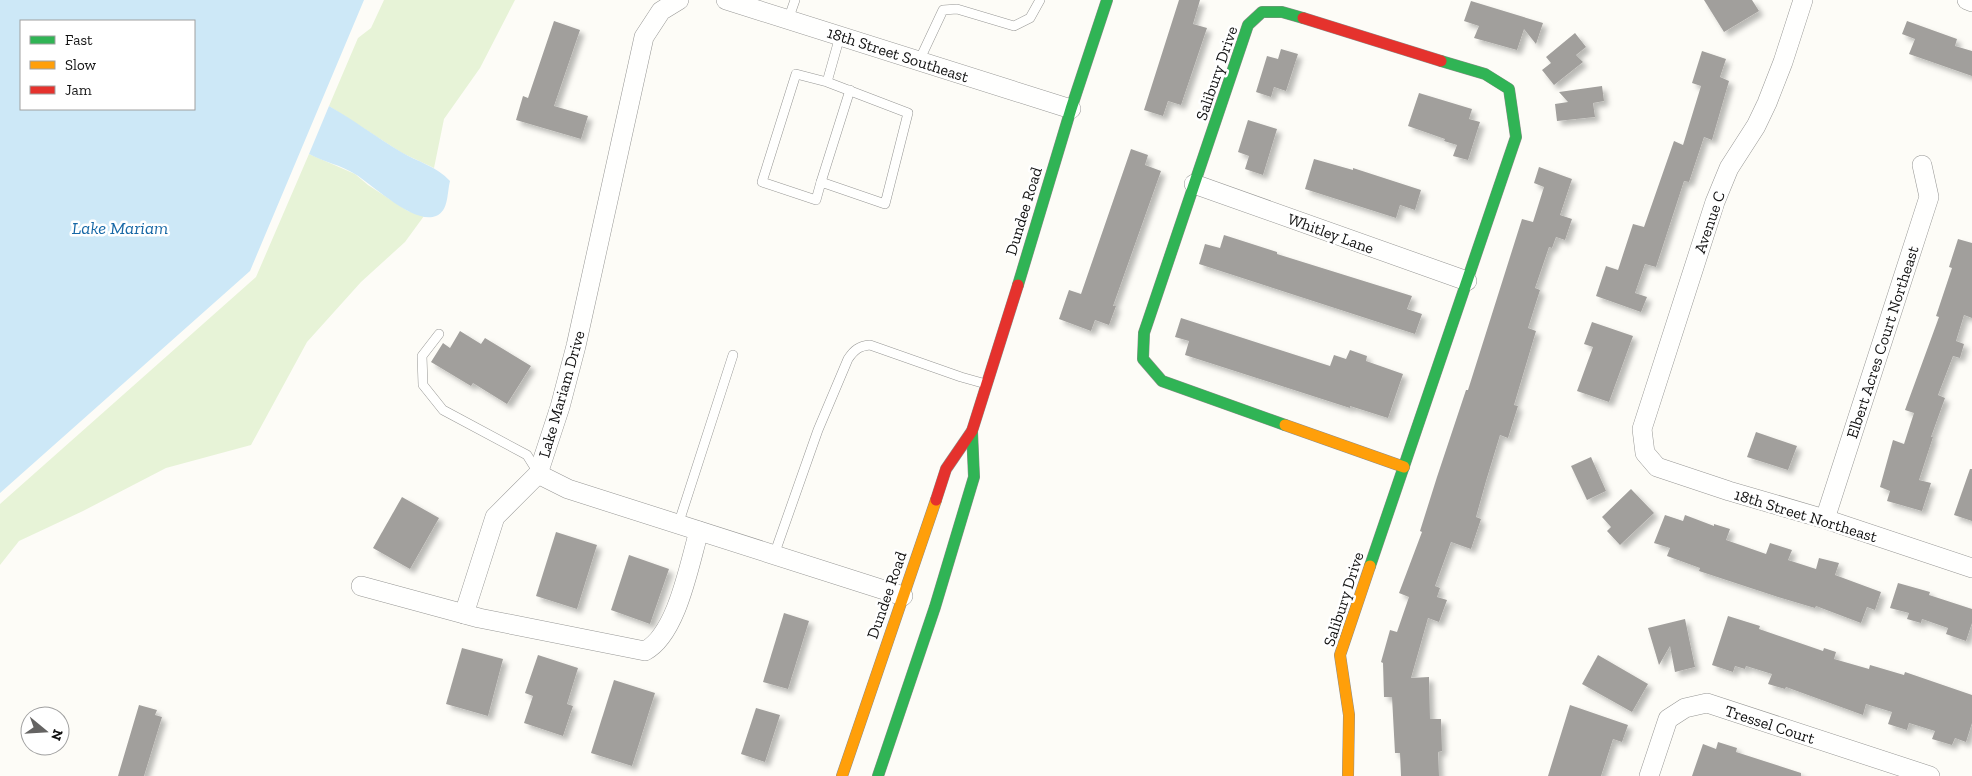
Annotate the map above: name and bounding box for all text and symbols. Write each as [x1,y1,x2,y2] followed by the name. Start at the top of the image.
[20,20,195,110] legend
[825,23,971,86] street label: 18th Street Southeast
[1191,24,1241,123] street label: Salibury Drive
[65,31,93,49] text: Fast
[65,56,97,74] text: Slow
[65,81,92,99] text: Jam
[1001,165,1046,258] street label: Dundee Road
[1690,189,1729,256] street label: Avenue C
[1285,209,1377,258] street label: Whitley Lane
[72,217,168,239] water label: Lake Mariam
[1842,243,1923,441] street label: Elbert Acres Court Northeast
[534,328,589,460] street label: Lake Mariam Drive
[1732,485,1880,546] street label: 18th Street Northeast
[863,549,910,641] street label: Dundee Road
[1319,549,1368,649] street label: Salibury Drive
[1722,701,1817,748] street label: Tressel Court
[20,706,70,756] north arrow
[47,727,67,743] text: N

